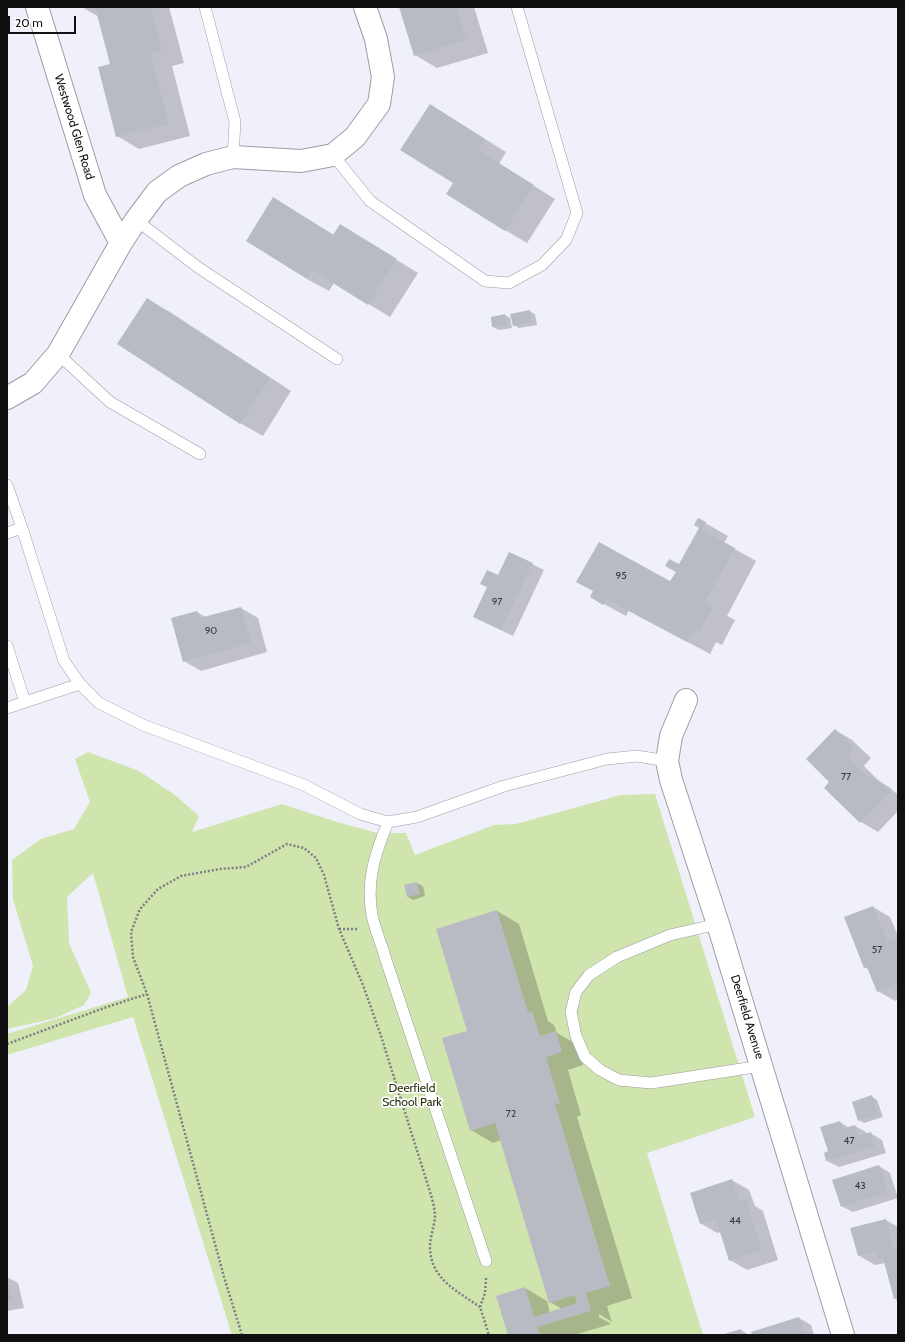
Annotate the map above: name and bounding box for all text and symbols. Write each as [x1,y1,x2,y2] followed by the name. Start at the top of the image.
[10,8,78,34] scale bar
[15,15,43,30] text: 20 m
[51,72,97,182] street label: Westwood Glen Road
[615,570,627,582] house number: 95
[492,596,502,608] house number: 97
[205,625,217,637] house number: 90
[841,771,851,783] house number: 77
[872,944,882,956] house number: 57
[727,973,767,1061] street label: Deerfield Avenue
[382,1081,442,1109] park label: Deerfield School Park
[506,1108,516,1120] house number: 72
[844,1135,854,1147] house number: 47
[854,1180,866,1192] house number: 43
[729,1215,741,1227] house number: 44

